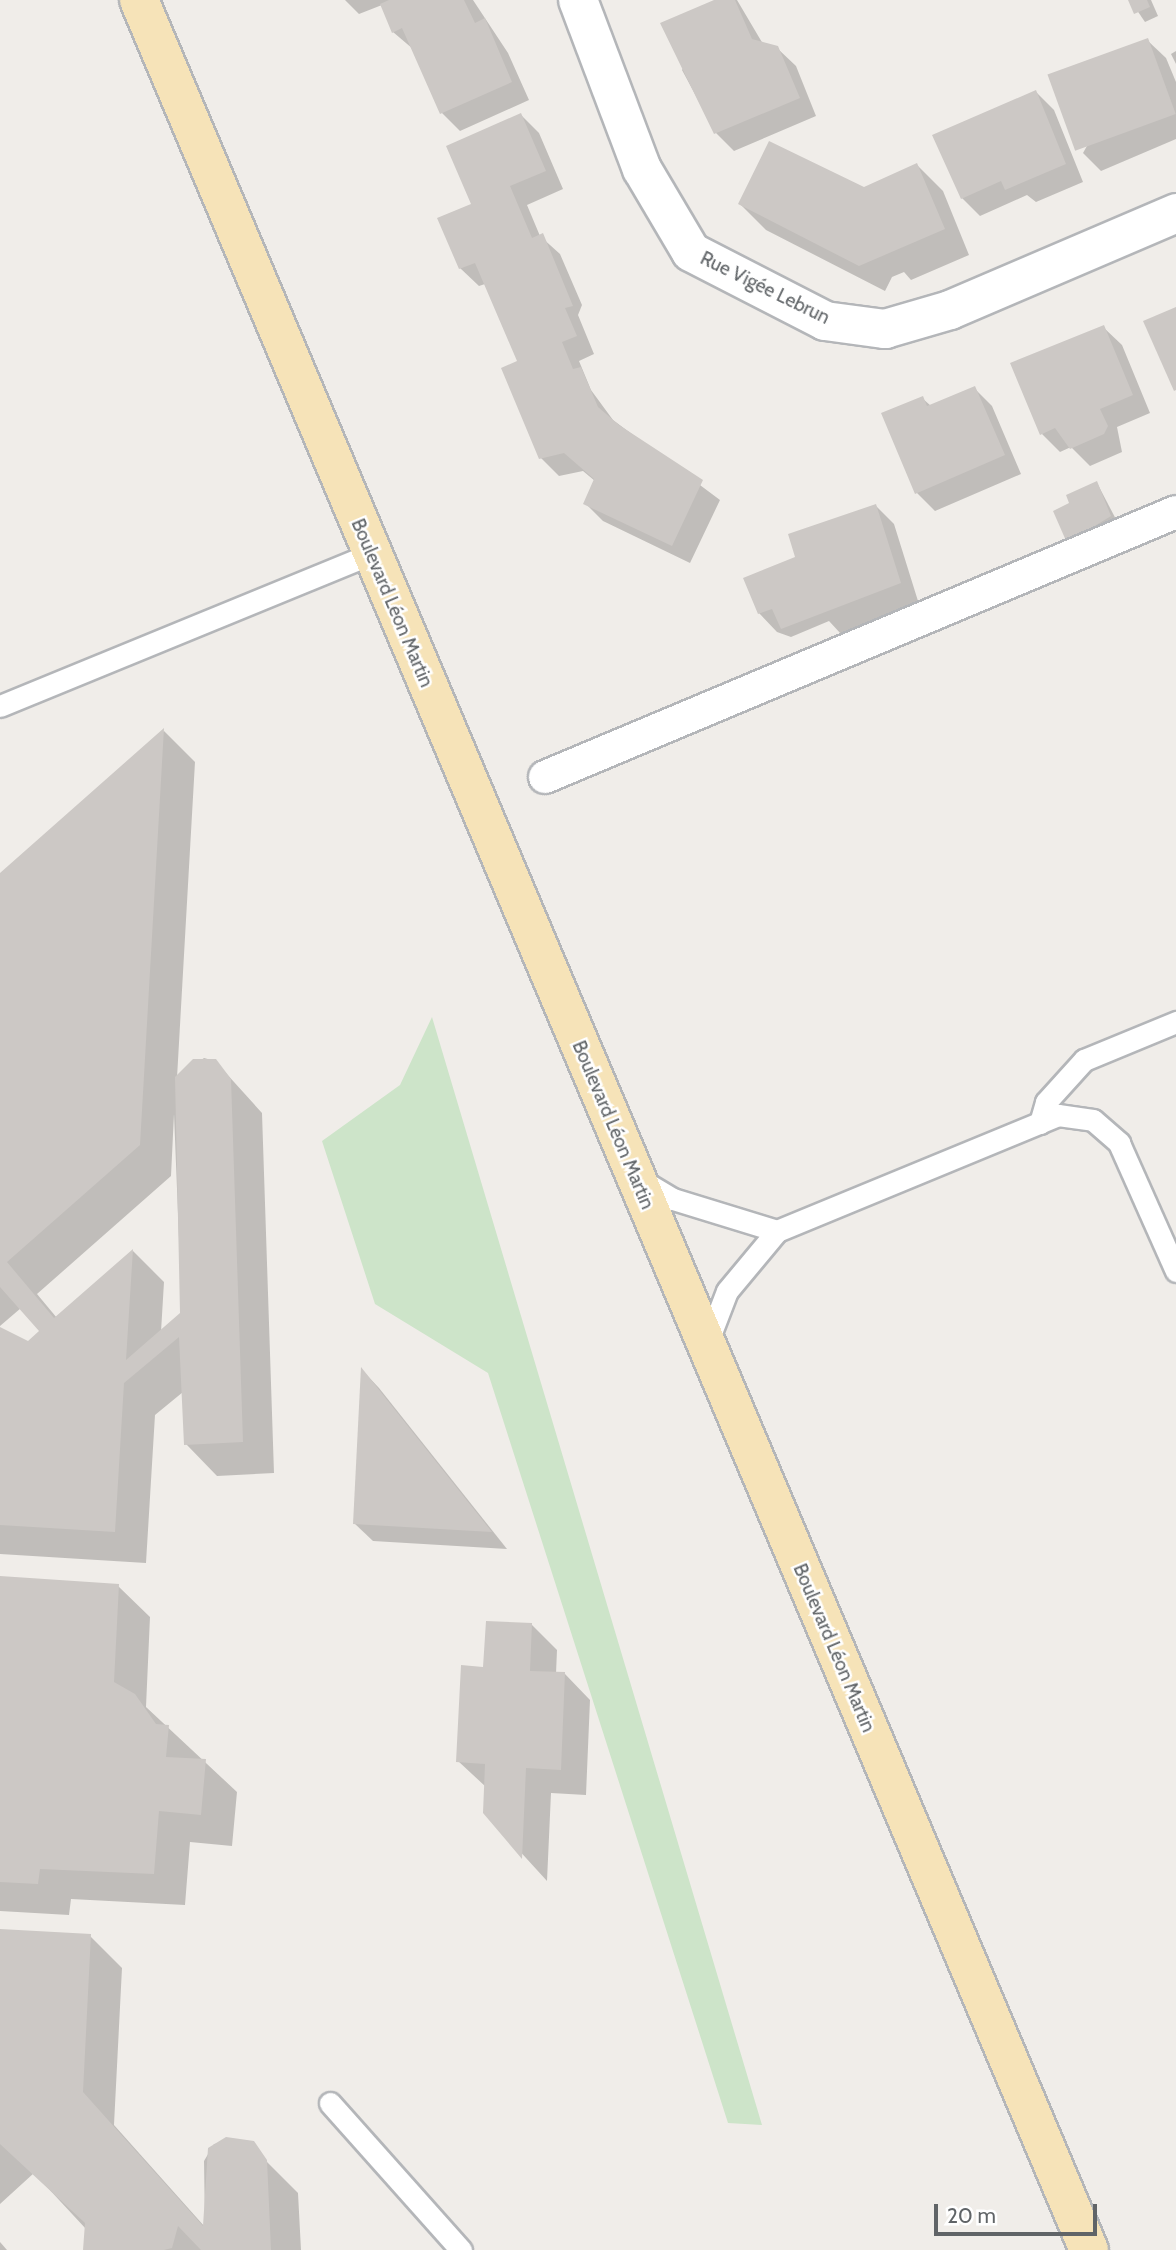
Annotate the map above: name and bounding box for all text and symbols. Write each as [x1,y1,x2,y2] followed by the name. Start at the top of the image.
[697,247,833,329] street label: Rue Vigée Lebrun
[346,515,438,691] street label: Boulevard Léon Martin
[567,1037,659,1213] street label: Boulevard Léon Martin
[788,1560,880,1736] street label: Boulevard Léon Martin
[938,2190,1101,2234] scale bar
[947,2203,996,2228] text: 20 m

